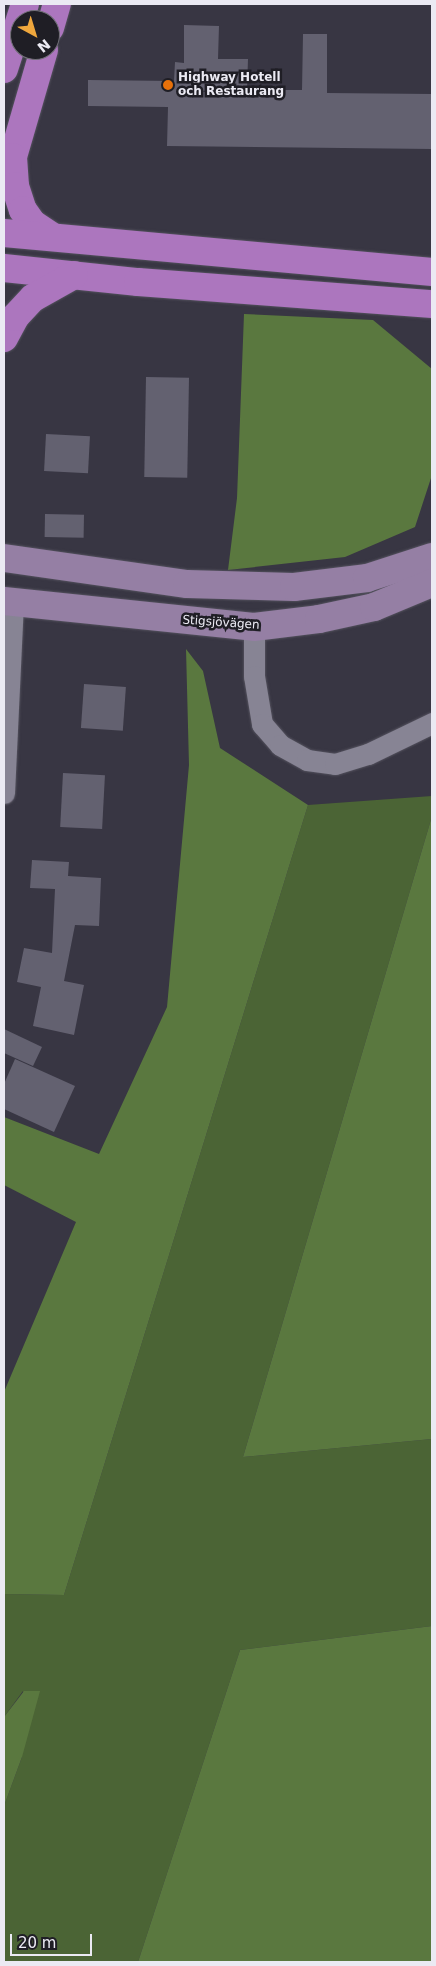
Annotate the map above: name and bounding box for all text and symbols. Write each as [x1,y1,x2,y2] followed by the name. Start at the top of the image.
[10,10,60,60] north arrow
[34,36,53,56] text: N
[178,71,284,99] place label: Highway Hotell och Restaurang
[162,79,174,91] marker: Highway Hotell och Restaurang
[182,613,260,633] street label: Stigsjövägen
[12,1924,95,1956] scale bar
[18,1934,56,1952] text: 20 m

